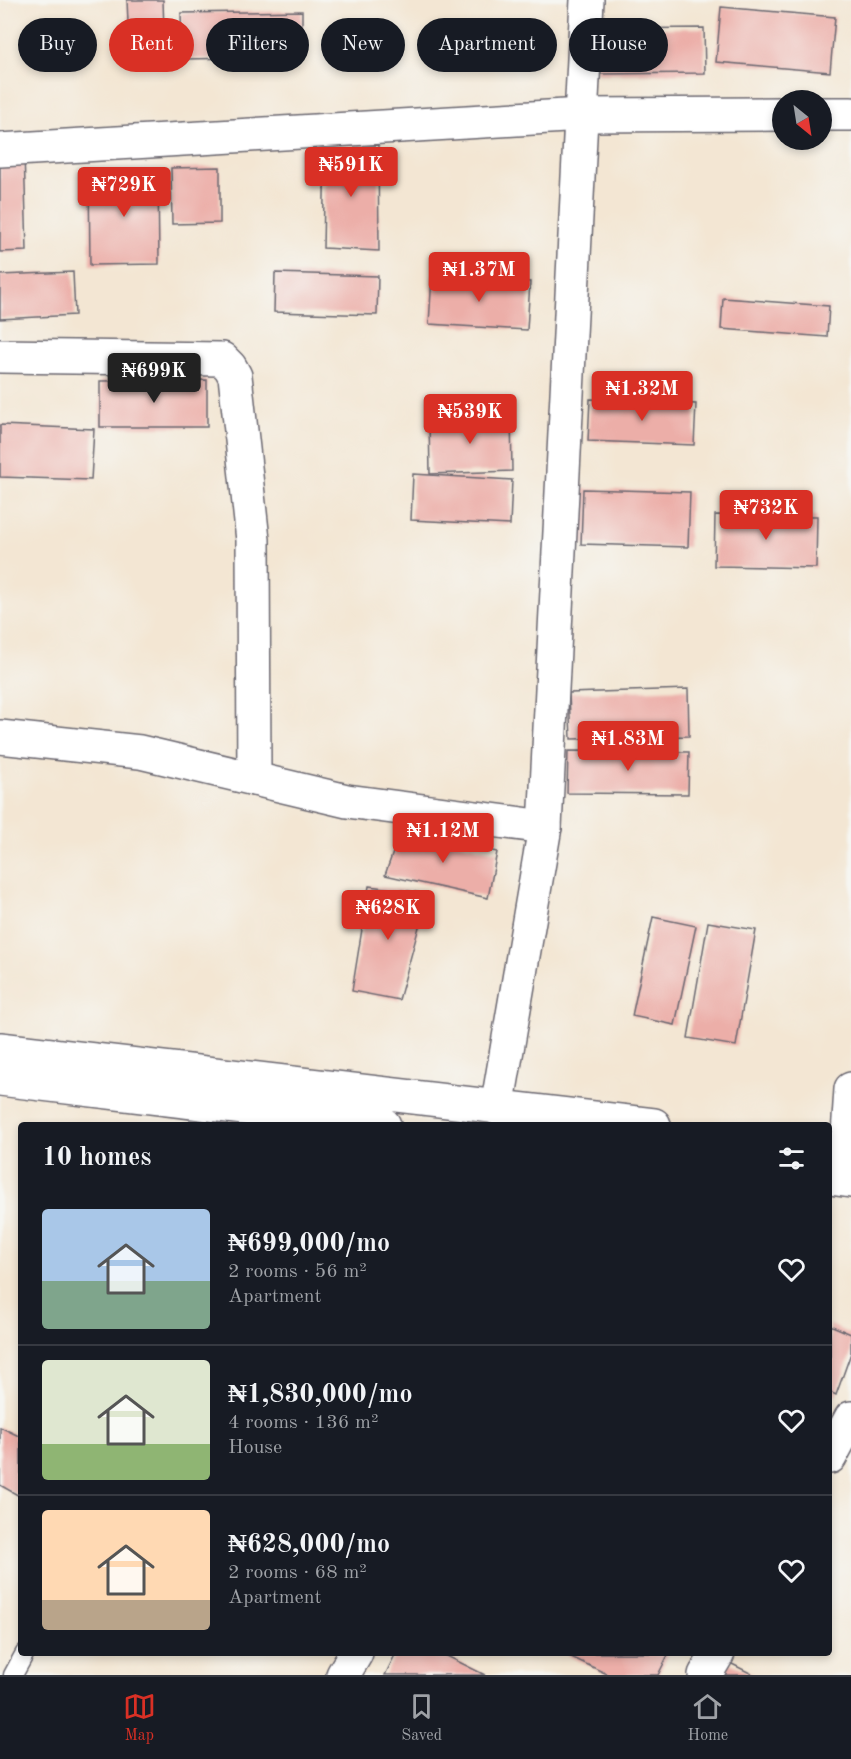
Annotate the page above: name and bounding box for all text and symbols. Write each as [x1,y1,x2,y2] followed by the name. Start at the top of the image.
[18,18,97,72] chip: Buy
[109,18,194,72] chip: Rent
[206,18,309,72] chip: Filters
[321,18,405,72] chip: New
[417,18,557,72] chip: Apartment
[569,18,668,72] chip: House
[772,90,832,150] north arrow
[772,90,832,150] map controls
[309,147,393,198] pin: ₦591K
[319,156,383,176] text: ₦591K
[82,167,166,218] pin: ₦729K
[92,176,156,196] text: ₦729K
[430,252,528,303] pin: ₦1.37M
[443,261,515,281] text: ₦1.37M
[112,353,196,404] pin: ₦699K
[122,362,186,382] text: ₦699K
[593,371,691,422] pin: ₦1.32M
[606,380,678,400] text: ₦1.32M
[428,394,512,445] pin: ₦539K
[438,403,502,423] text: ₦539K
[724,490,808,541] pin: ₦732K
[734,499,798,519] text: ₦732K
[579,721,677,772] pin: ₦1.83M
[592,730,664,750] text: ₦1.83M
[394,813,492,864] pin: ₦1.12M
[407,822,479,842] text: ₦1.12M
[346,890,430,941] pin: ₦628K
[356,899,420,919] text: ₦628K
[775,1142,808,1175] icon: filters
[42,1145,151,1171] text: 10 homes
[228,1231,390,1257] text: ₦699,000/mo
[90,1233,162,1305] icon: home
[775,1253,808,1286] icon: heart
[228,1262,367,1282] text: 2 rooms · 56 m²
[228,1287,322,1307] text: Apartment
[228,1382,413,1408] text: ₦1,830,000/mo
[90,1384,162,1456] icon: home
[775,1404,808,1437] icon: heart
[228,1413,378,1433] text: 4 rooms · 136 m²
[228,1438,282,1458] text: House
[228,1532,390,1558] text: ₦628,000/mo
[90,1534,162,1606] icon: home
[775,1554,808,1587] icon: heart
[228,1563,367,1583] text: 2 rooms · 68 m²
[228,1588,322,1608] text: Apartment
[123,1690,156,1746] tab: Map
[401,1690,442,1746] tab: Saved
[688,1690,728,1746] tab: Home

